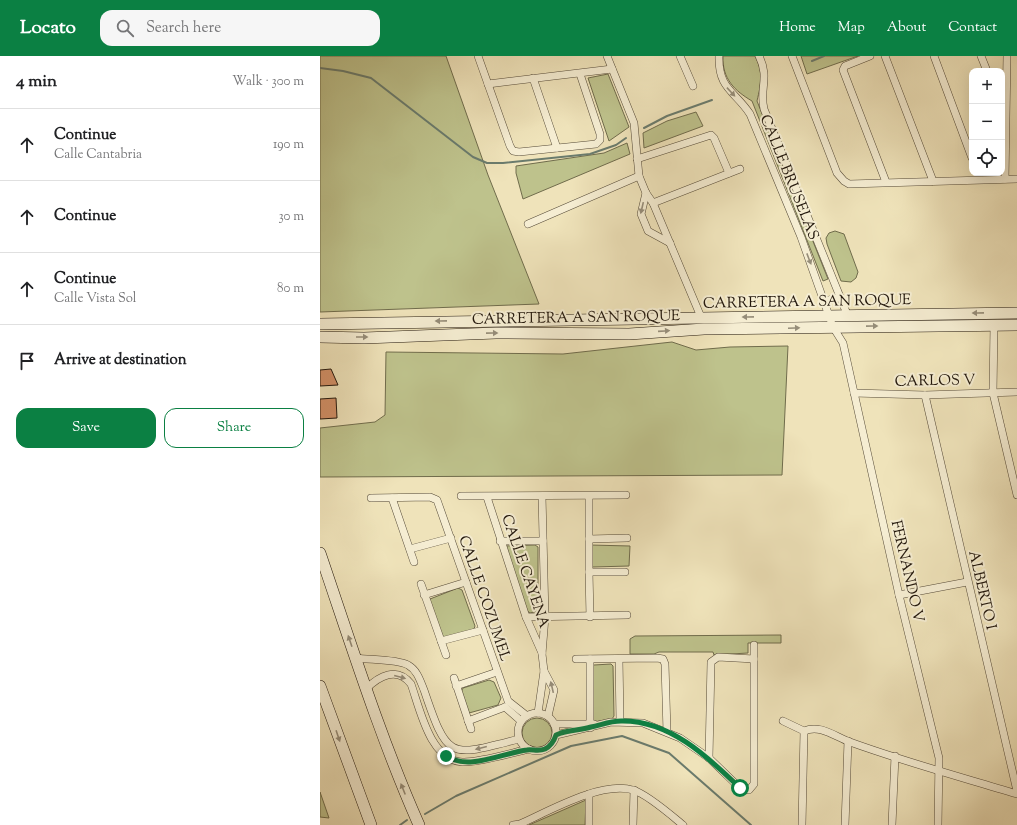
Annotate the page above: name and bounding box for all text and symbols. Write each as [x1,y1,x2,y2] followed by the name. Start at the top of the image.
[100,10,380,46] search box
[20,15,76,42] text: Locato
[114,17,136,39] icon: search
[146,18,221,39] text: Search here
[779,18,816,38] text: Home
[838,18,865,38] text: Map
[887,18,926,38] text: About
[948,18,997,38] text: Contact
[969,68,1005,176] map controls
[969,68,1005,104] button: +
[16,70,57,94] text: 4 min
[232,73,304,91] text: Walk · 300 m
[726,87,736,97] one-way arrow
[969,104,1005,140] button: −
[754,112,823,243] street label: CALLE BRUSELAS
[54,125,116,146] text: Continue
[16,134,38,156] icon: ahead
[273,136,304,154] text: 190 m
[969,140,1005,176] button: locate
[54,146,142,164] text: Calle Cantabria
[639,202,645,214] one-way arrow
[16,206,38,228] icon: ahead
[54,206,116,227] text: Continue
[278,208,304,226] text: 30 m
[807,253,813,265] one-way arrow
[54,269,116,290] text: Continue
[16,278,38,300] icon: ahead
[277,280,304,298] text: 80 m
[54,290,136,308] text: Calle Vista Sol
[703,290,911,315] street label: CARRETERA A SAN ROQUE
[472,306,680,331] street label: CARRETERA A SAN ROQUE
[971,310,984,316] one-way arrow
[741,314,754,320] one-way arrow
[434,318,447,324] one-way arrow
[866,323,879,329] one-way arrow
[788,325,801,331] one-way arrow
[658,328,670,335] one-way arrow
[486,330,499,336] one-way arrow
[356,334,369,340] one-way arrow
[16,350,38,372] icon: arrive
[54,350,187,371] text: Arrive at destination
[895,370,975,393] street label: CARLOS V
[16,408,156,448] button: Save
[164,408,304,448] button: Share
[495,512,554,631] street label: CALLE CAYENA
[885,518,928,624] street label: FERNANDO V
[452,533,515,664] street label: CALLE COZUMEL
[962,549,1001,632] street label: ALBERTO I
[347,634,353,646] one-way arrow
[394,674,406,680] one-way arrow
[549,681,555,694] one-way arrow
[335,731,341,743] one-way arrow
[475,746,488,752] one-way arrow
[437,747,455,765] route end
[731,779,749,797] route start
[400,783,406,795] one-way arrow

